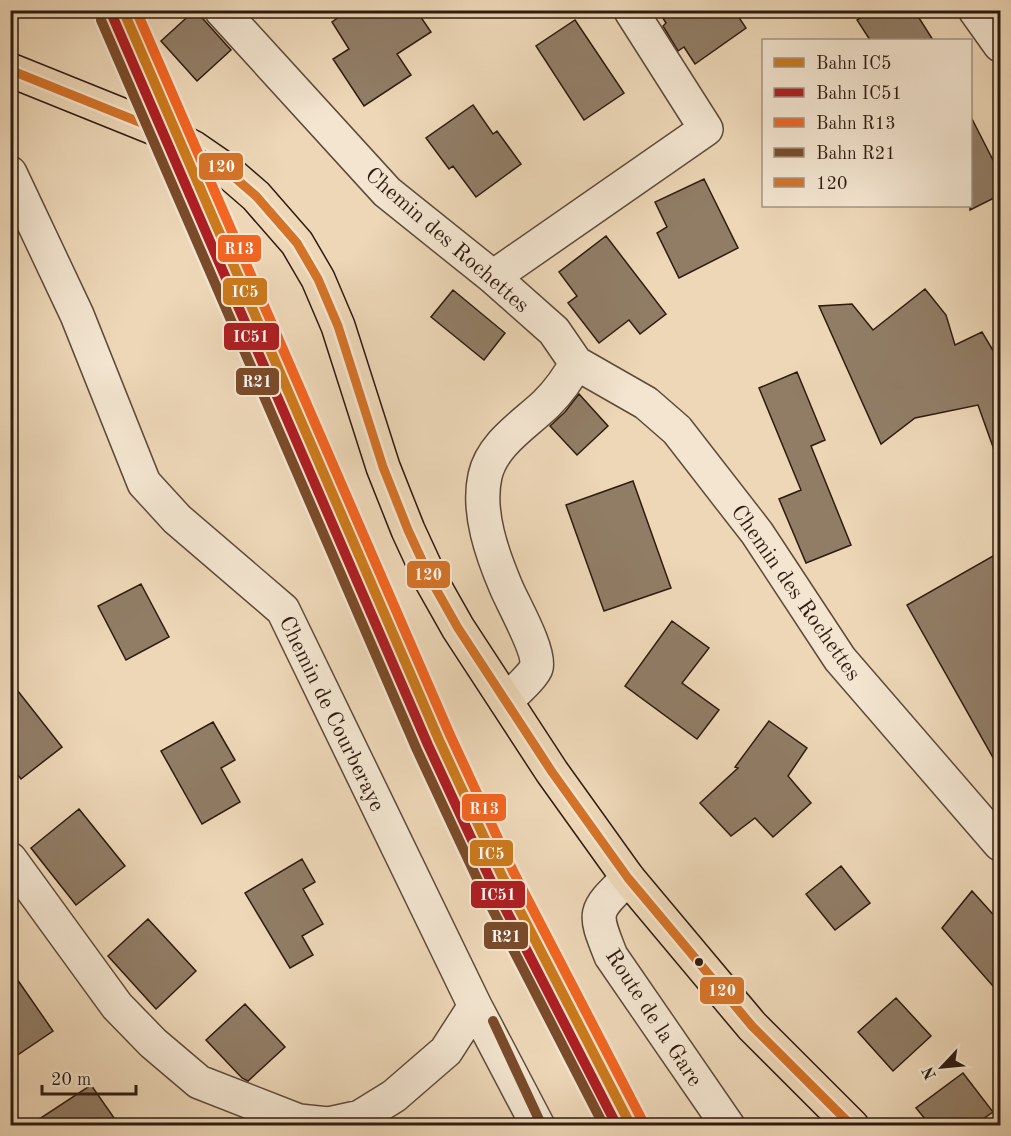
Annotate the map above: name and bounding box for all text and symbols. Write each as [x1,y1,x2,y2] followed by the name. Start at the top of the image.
[762,39,972,207] legend
[816,55,891,73] text: Bahn IC5
[816,85,902,103] text: Bahn IC51
[816,115,896,133] text: Bahn R13
[816,145,896,163] text: Bahn R21
[198,152,244,181] line badge: 120
[207,160,235,176] text: 120
[361,164,533,317] street label: Chemin des Rochettes
[816,175,847,193] text: 120
[217,234,262,263] line badge: R13
[224,242,254,258] text: R13
[222,277,268,306] line badge: IC5
[232,285,258,301] text: IC5
[223,322,280,351] line badge: IC51
[233,330,269,346] text: IC51
[235,367,280,396] line badge: R21
[242,375,272,391] text: R21
[726,501,864,685] street label: Chemin des Rochettes
[406,560,451,589] line badge: 120
[414,568,442,584] text: 120
[274,613,388,815] street label: Chemin de Courberaye
[461,793,507,822] line badge: R13
[469,802,499,818] text: R13
[469,839,514,867] line badge: IC5
[478,847,504,863] text: IC5
[470,880,526,909] line badge: IC51
[480,888,516,904] text: IC51
[483,921,529,950] line badge: R21
[491,930,521,946] text: R21
[601,945,706,1091] street label: Route de la Gare
[693,956,705,968] unlabelled marker
[699,976,745,1005] line badge: 120
[708,984,736,1000] text: 120
[912,1037,972,1097] north arrow
[42,1058,136,1096] scale bar
[920,1063,940,1082] text: N
[51,1071,91,1089] text: 20 m

